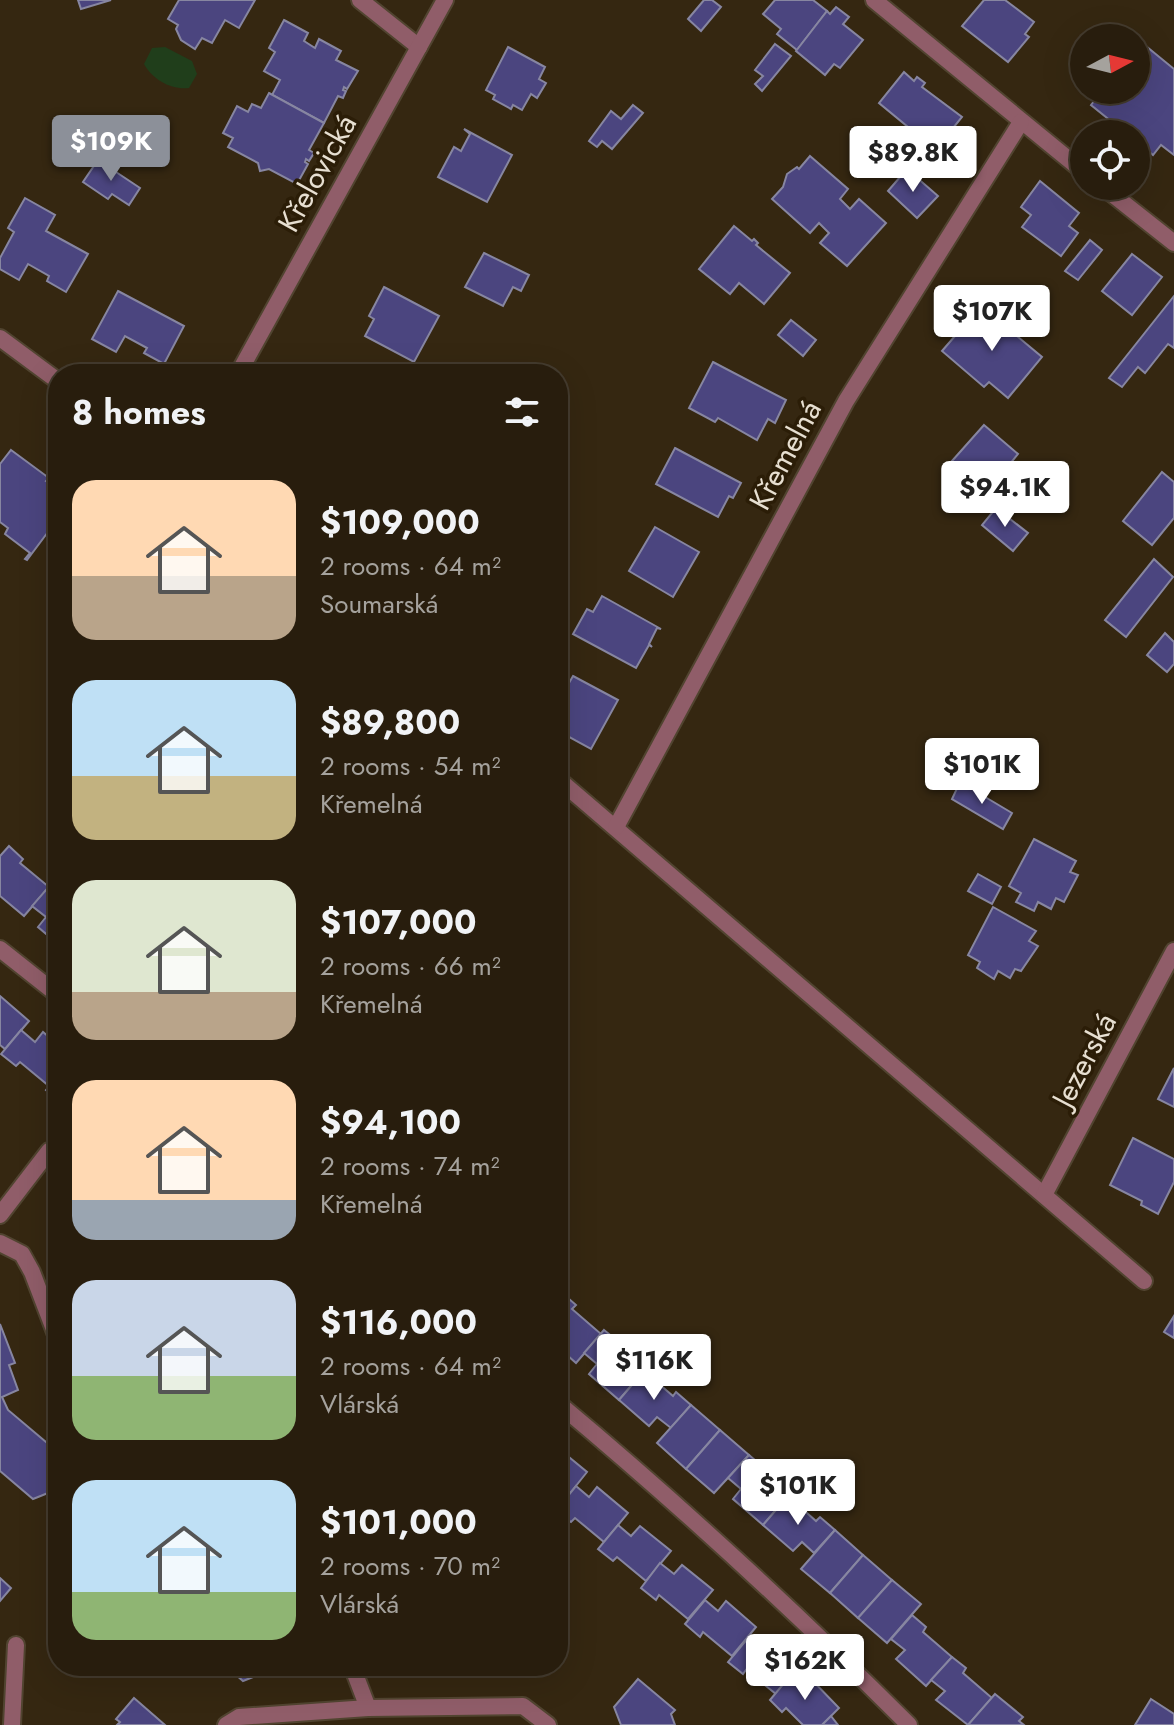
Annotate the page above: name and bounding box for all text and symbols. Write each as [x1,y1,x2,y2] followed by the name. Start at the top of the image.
[1070,24,1150,104] north arrow
[1070,24,1150,200] map controls
[267,107,367,239] street label: Křelovická
[55,115,167,183] pin: $109K
[1070,120,1150,200] button: locate
[70,122,152,160] text: $109K
[848,126,978,194] pin: $89.8K
[868,133,958,171] text: $89.8K
[936,285,1048,353] pin: $107K
[952,292,1032,330] text: $107K
[72,388,206,437] text: 8 homes
[500,390,544,434] icon: filters
[738,393,832,517] street label: Křemelná
[940,461,1070,529] pin: $94.1K
[959,468,1051,506] text: $94.1K
[320,498,480,547] text: $109,000
[136,512,232,608] icon: home
[320,547,501,585] text: 2 rooms · 64 m²
[320,585,438,623] text: Soumarská
[320,698,460,747] text: $89,800
[136,712,232,808] icon: home
[926,738,1038,806] pin: $101K
[943,745,1021,783] text: $101K
[320,747,501,785] text: 2 rooms · 54 m²
[320,785,423,823] text: Křemelná
[320,898,477,947] text: $107,000
[136,912,232,1008] icon: home
[320,947,501,985] text: 2 rooms · 66 m²
[320,985,423,1023] text: Křemelná
[1039,1005,1127,1118] street label: Jezerská
[320,1098,461,1147] text: $94,100
[136,1112,232,1208] icon: home
[320,1147,500,1185] text: 2 rooms · 74 m²
[320,1185,423,1223] text: Křemelná
[320,1298,477,1347] text: $116,000
[136,1312,232,1408] icon: home
[598,1334,710,1402] pin: $116K
[615,1341,693,1379] text: $116K
[320,1347,501,1385] text: 2 rooms · 64 m²
[320,1385,399,1423] text: Vlárská
[742,1459,854,1527] pin: $101K
[759,1466,837,1504] text: $101K
[320,1498,477,1547] text: $101,000
[136,1512,232,1608] icon: home
[320,1547,500,1585] text: 2 rooms · 70 m²
[320,1585,399,1623] text: Vlárská
[749,1634,861,1702] pin: $162K
[764,1641,846,1679] text: $162K

